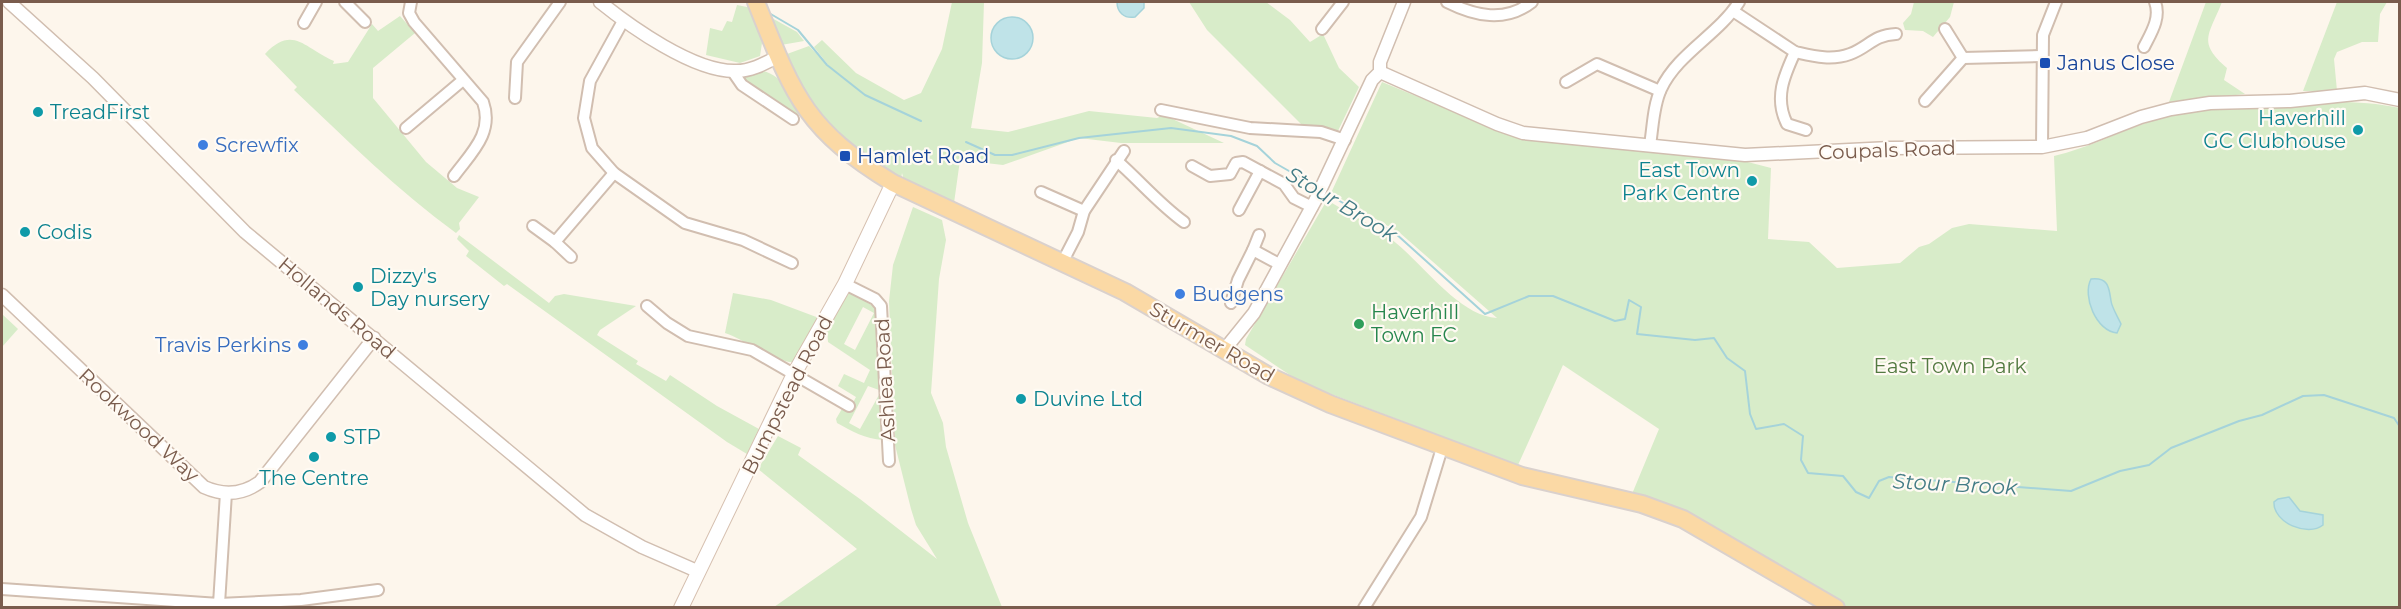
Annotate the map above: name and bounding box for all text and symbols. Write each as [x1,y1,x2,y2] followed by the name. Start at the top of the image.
[2056,51,2175,75] place label: Janus Close
[2038,56,2052,70] marker: Janus Close
[50,100,150,124] place label: TreadFirst
[31,105,45,119] marker: TreadFirst
[2203,106,2346,153] place label: Haverhill GC Clubhouse
[2351,123,2365,137] marker: Haverhill GC Clubhouse
[215,133,299,157] place label: Screwfix
[1818,136,1956,164] street label: Coupals Road
[196,138,210,152] marker: Screwfix
[857,144,989,168] place label: Hamlet Road
[838,149,852,163] marker: Hamlet Road
[1622,158,1740,205] place label: East Town Park Centre
[1282,161,1403,248] water label: Stour Brook
[1745,174,1759,188] marker: East Town Park Centre
[37,220,92,244] place label: Codis
[18,225,32,239] marker: Codis
[273,252,401,364] street label: Hollands Road
[370,264,490,311] place label: Dizzy's Day nursery
[351,280,365,294] marker: Dizzy's Day nursery
[1192,282,1283,306] place label: Budgens
[1173,287,1187,301] marker: Budgens
[1145,296,1279,388] street label: Sturmer Road
[1371,300,1459,347] place label: Haverhill Town FC
[736,311,838,479] street label: Bumpstead Road
[870,317,900,443] street label: Ashlea Road
[1352,317,1366,331] marker: Haverhill Town FC
[155,333,291,357] place label: Travis Perkins
[296,338,310,352] marker: Travis Perkins
[1874,354,2026,378] park label: East Town Park
[74,363,204,487] street label: Rookwood Way
[1033,387,1143,411] place label: Duvine Ltd
[1014,392,1028,406] marker: Duvine Ltd
[343,425,381,449] place label: STP
[324,430,338,444] marker: STP
[307,450,321,464] marker: The Centre
[259,466,369,490] place label: The Centre
[1892,468,2020,500] water label: Stour Brook

